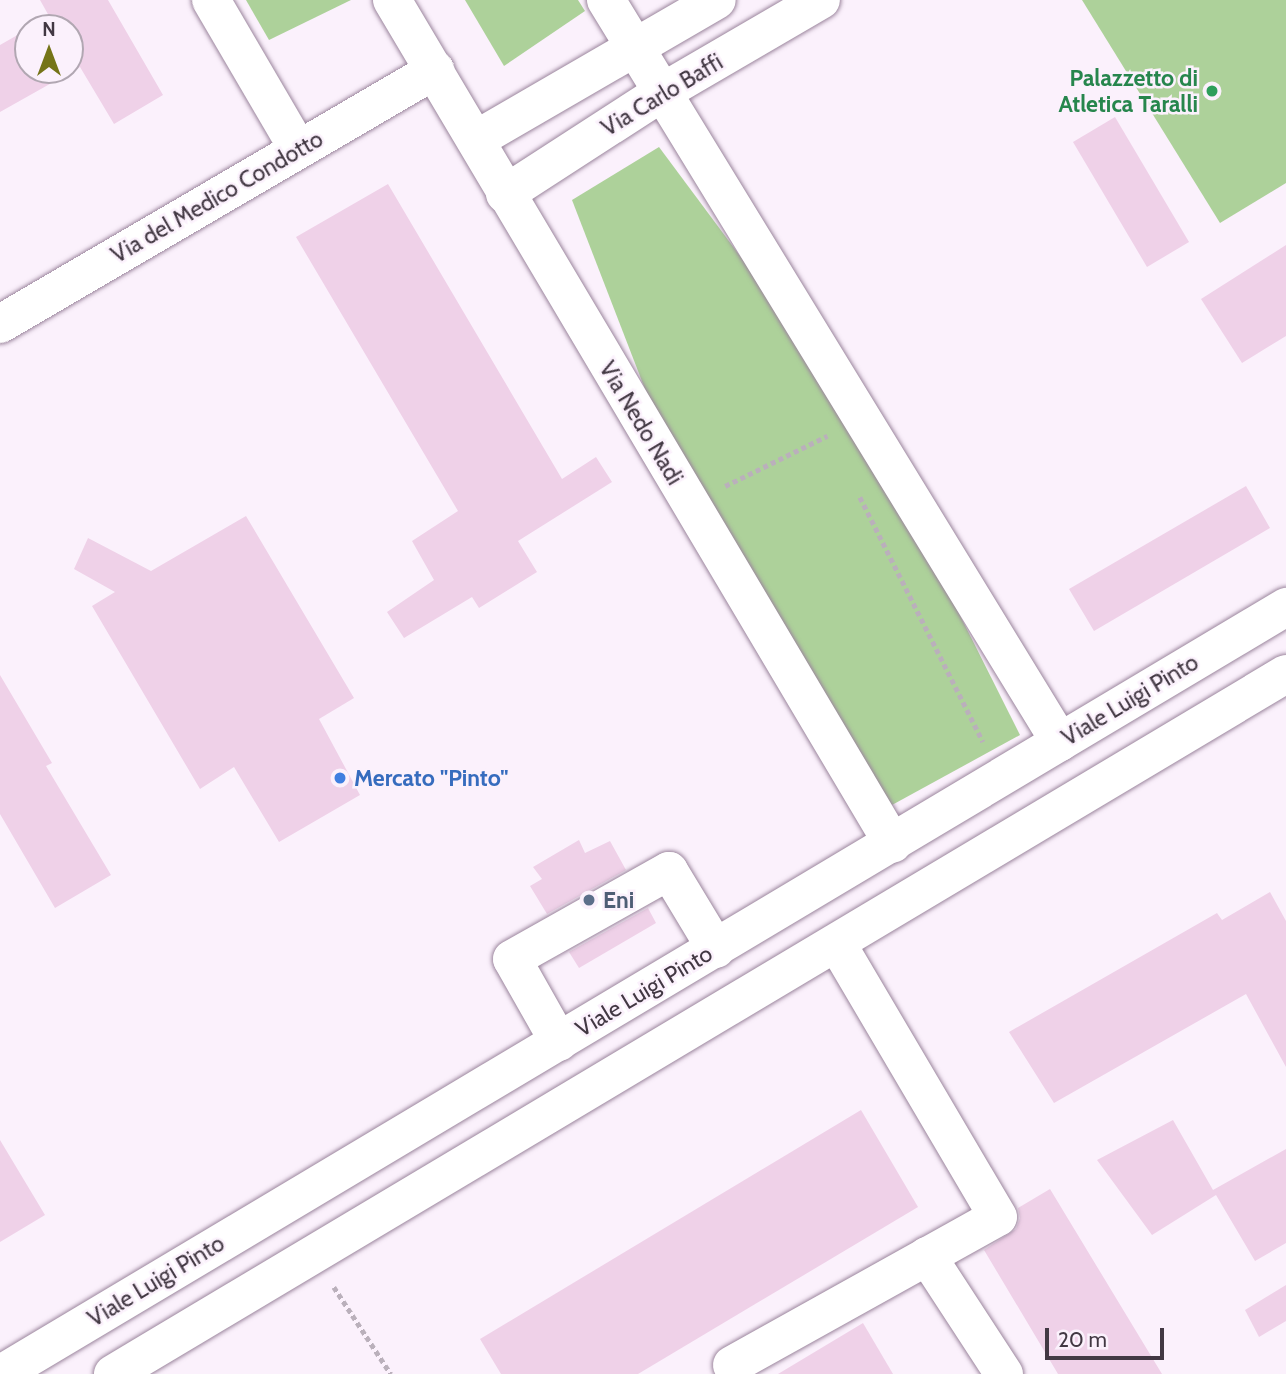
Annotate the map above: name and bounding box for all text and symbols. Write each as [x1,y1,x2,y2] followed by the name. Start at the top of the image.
[14,14,84,84] north arrow
[42,18,56,41] text: N
[596,48,728,142] street label: Via Carlo Baffi
[1058,64,1198,118] place label: Palazzetto di Atletica Taralli
[1204,83,1220,99] marker: Palazzetto di Atletica Taralli
[106,125,328,269] street label: Via del Medico Condotto
[593,356,689,490] street label: Via Nedo Nadi
[1057,648,1203,752] street label: Viale Luigi Pinto
[354,764,509,792] place label: Mercato "Pinto"
[332,770,348,786] marker: Mercato "Pinto"
[603,886,634,914] place label: Eni
[581,892,597,908] marker: Eni
[571,939,717,1043] street label: Viale Luigi Pinto
[83,1229,229,1333] street label: Viale Luigi Pinto
[1048,1314,1167,1358] scale bar
[1058,1327,1107,1352] text: 20 m

